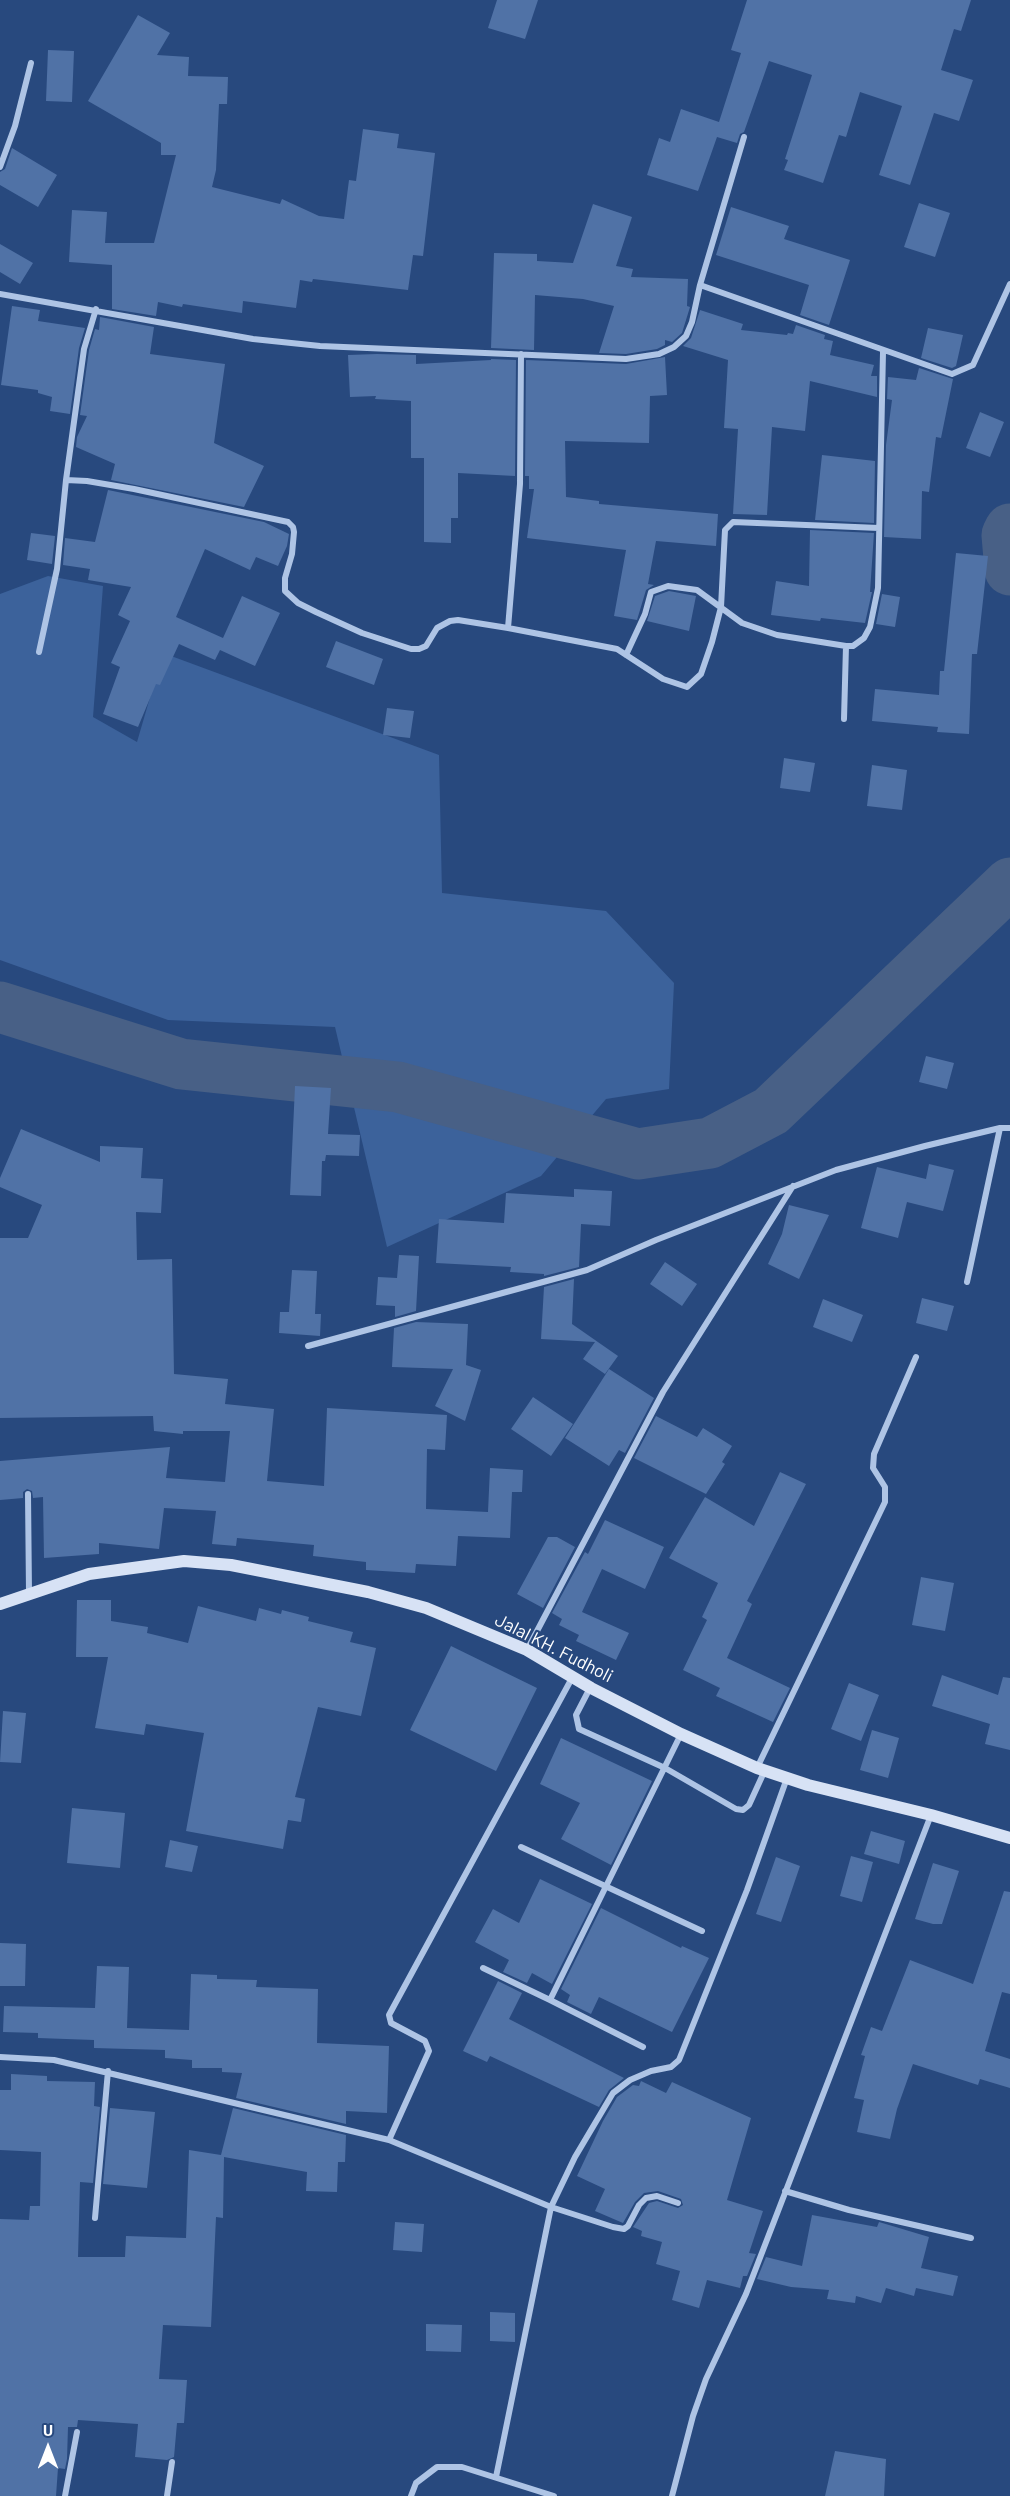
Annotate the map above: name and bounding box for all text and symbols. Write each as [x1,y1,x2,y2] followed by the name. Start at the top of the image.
[491,1609,617,1687] street label: Jalal KH. Fudholi
[18,2418,78,2478] north arrow
[43,2420,53,2439] text: U

